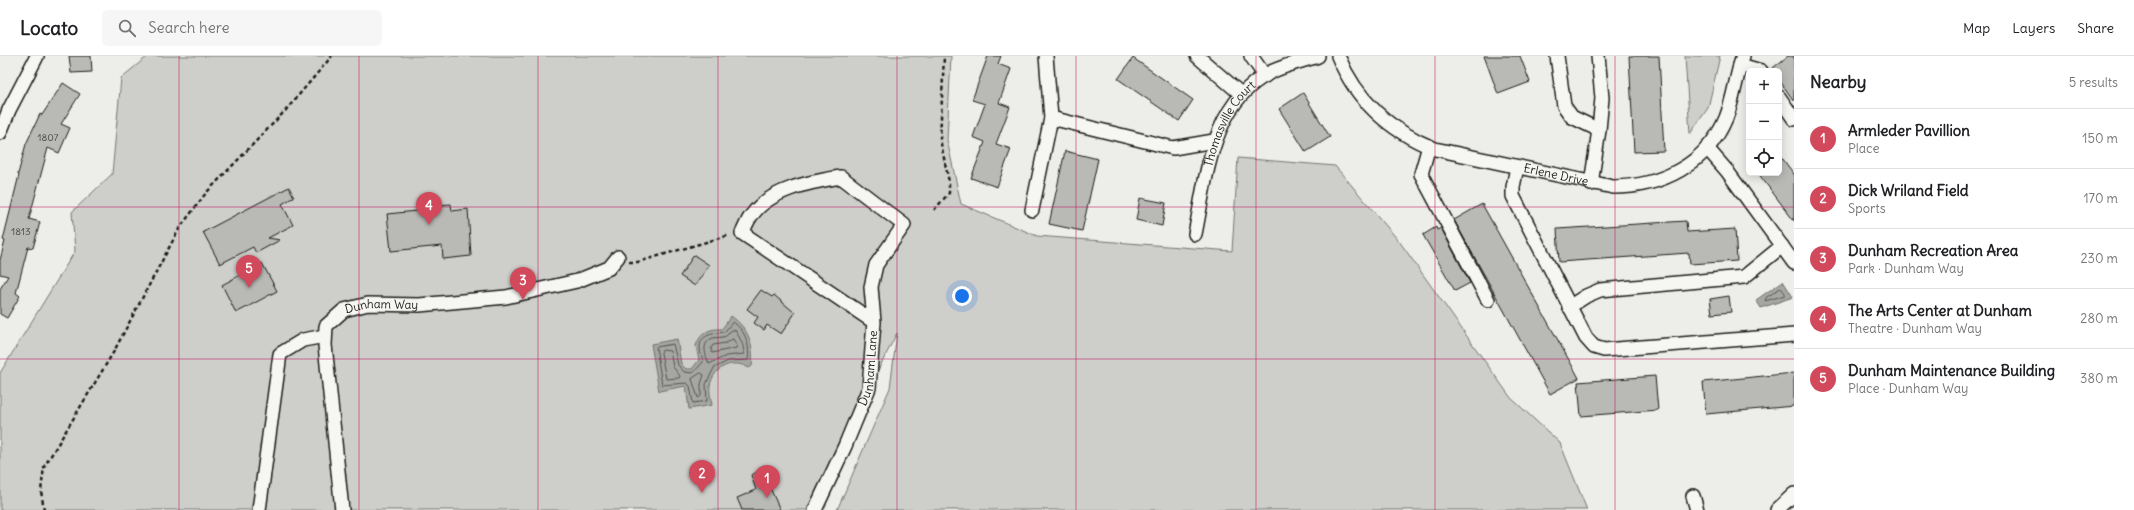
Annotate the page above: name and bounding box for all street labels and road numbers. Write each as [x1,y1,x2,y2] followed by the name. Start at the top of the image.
[1200,77,1258,168] street label: Thomasville Court
[1522,160,1590,189] street label: Erlene Drive
[343,296,418,317] street label: Dunham Way
[854,330,880,408] street label: Dunham Lane

